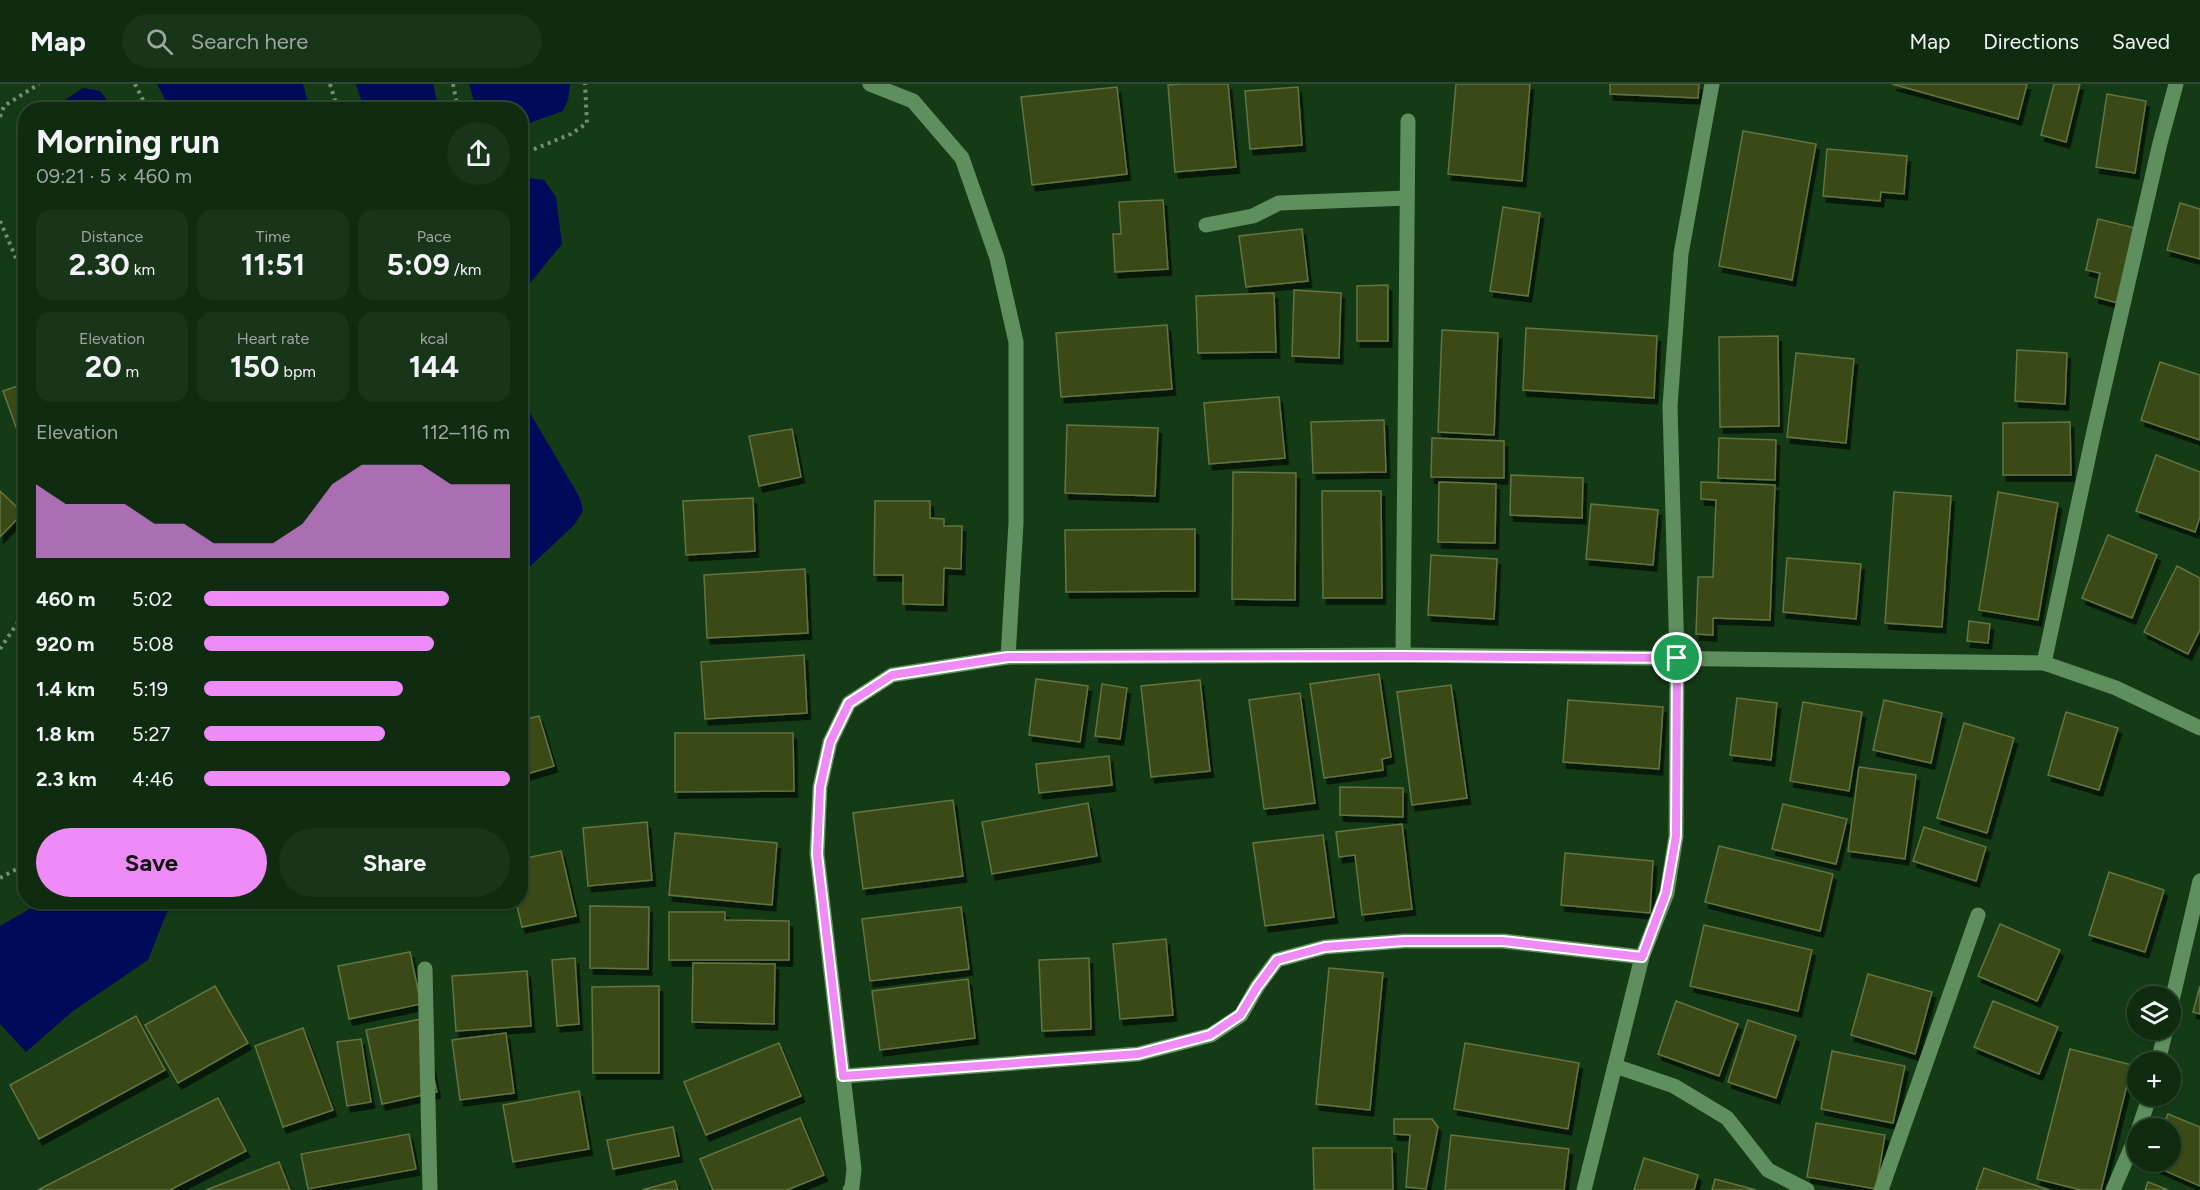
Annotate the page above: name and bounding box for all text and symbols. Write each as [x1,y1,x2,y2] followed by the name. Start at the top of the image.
[122,14,542,68] search box
[30,24,86,58] text: Map
[143,25,176,58] icon: search
[191,28,308,55] text: Search here
[1909,29,1950,54] text: Map
[1983,29,2079,54] text: Directions
[2112,29,2170,54] text: Saved
[36,122,220,161] text: Morning run
[447,122,510,185] button: share
[36,164,192,188] text: 09:21 · 5 × 460 m
[81,227,143,246] text: Distance
[256,227,290,246] text: Time
[417,227,451,246] text: Pace
[69,246,130,283] text: 2.30
[241,246,305,283] text: 11:51
[387,246,450,283] text: 5:09
[130,260,155,279] text: km
[450,260,481,279] text: /km
[79,329,145,348] text: Elevation
[237,329,309,348] text: Heart rate
[420,329,448,348] text: kcal
[85,348,122,385] text: 20
[230,348,280,385] text: 150
[409,348,459,385] text: 144
[122,362,139,381] text: m
[280,362,316,381] text: bpm
[36,420,118,444] text: Elevation
[422,420,510,444] text: 112–116 m
[36,587,95,611] text: 460 m
[132,587,173,611] text: 5:02
[36,632,94,656] text: 920 m
[132,632,174,656] text: 5:08
[1651,632,1702,683] pin
[1660,641,1693,674] icon: arrive
[36,677,95,701] text: 1.4 km
[132,677,168,701] text: 5:19
[36,722,95,746] text: 1.8 km
[132,722,170,746] text: 5:27
[36,767,97,791] text: 2.3 km
[132,767,173,791] text: 4:46
[36,828,267,897] button: Save
[279,828,510,897] button: Share
[2127,986,2181,1172] map controls
[2127,986,2181,1040] button: layers
[2127,1052,2181,1106] button: +
[2127,1118,2181,1172] button: −

